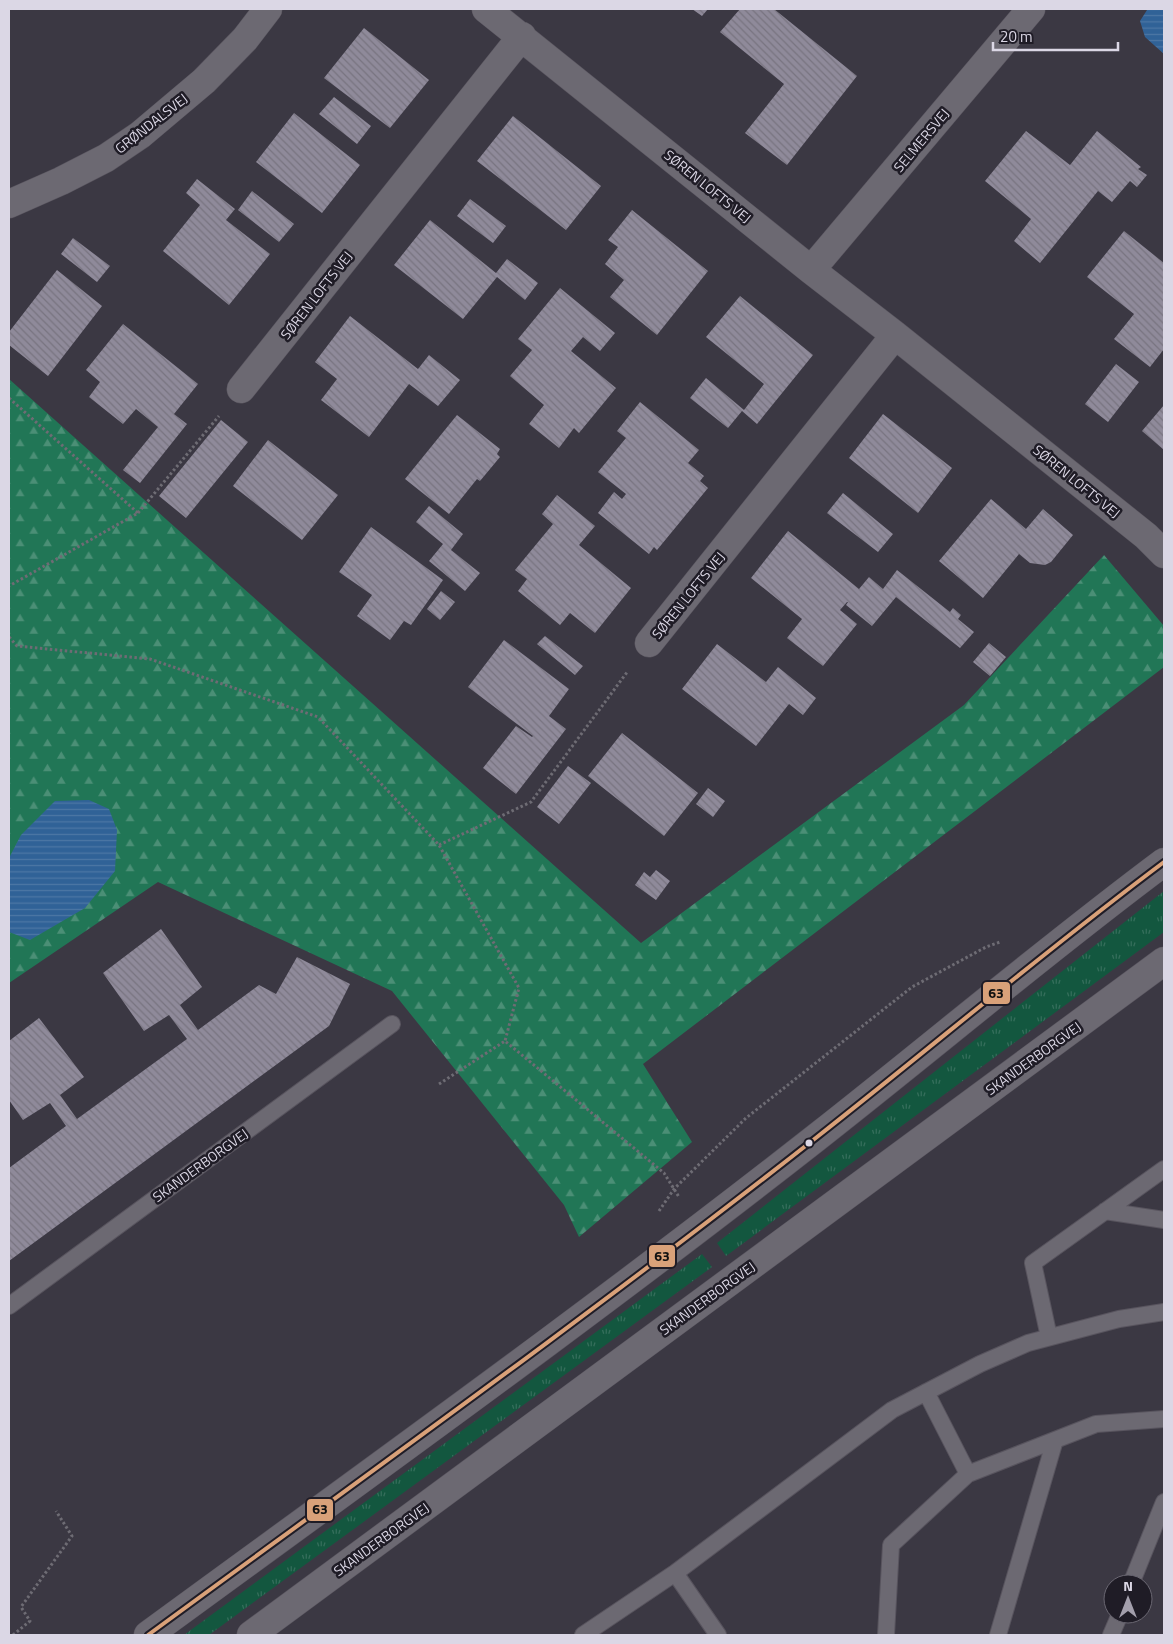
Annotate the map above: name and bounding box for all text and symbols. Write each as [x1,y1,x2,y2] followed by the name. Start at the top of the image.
[993,20,1118,52] scale bar
[1000,25,1033,48] text: 20 m
[110,88,192,158] street label: GRØNDALSVEJ
[888,104,954,176] street label: SELMERSVEJ
[660,144,756,228] street label: SØREN LOFTS VEJ
[275,246,357,344] street label: SØREN LOFTS VEJ
[1029,439,1125,523] street label: SØREN LOFTS VEJ
[646,547,730,643] street label: SØREN LOFTS VEJ
[982,981,1011,1005] line badge: 63
[988,982,1004,1003] text: 63
[981,1016,1085,1100] street label: SKANDERBORGVEJ
[148,1123,252,1207] street label: SKANDERBORGVEJ
[804,1138,814,1148] unlabelled marker
[648,1244,676,1268] line badge: 63
[654,1245,670,1266] text: 63
[655,1256,759,1340] street label: SKANDERBORGVEJ
[329,1497,433,1581] street label: SKANDERBORGVEJ
[306,1498,334,1522] line badge: 63
[312,1498,328,1519] text: 63
[1103,1574,1153,1624] north arrow
[1123,1575,1133,1596] text: N

